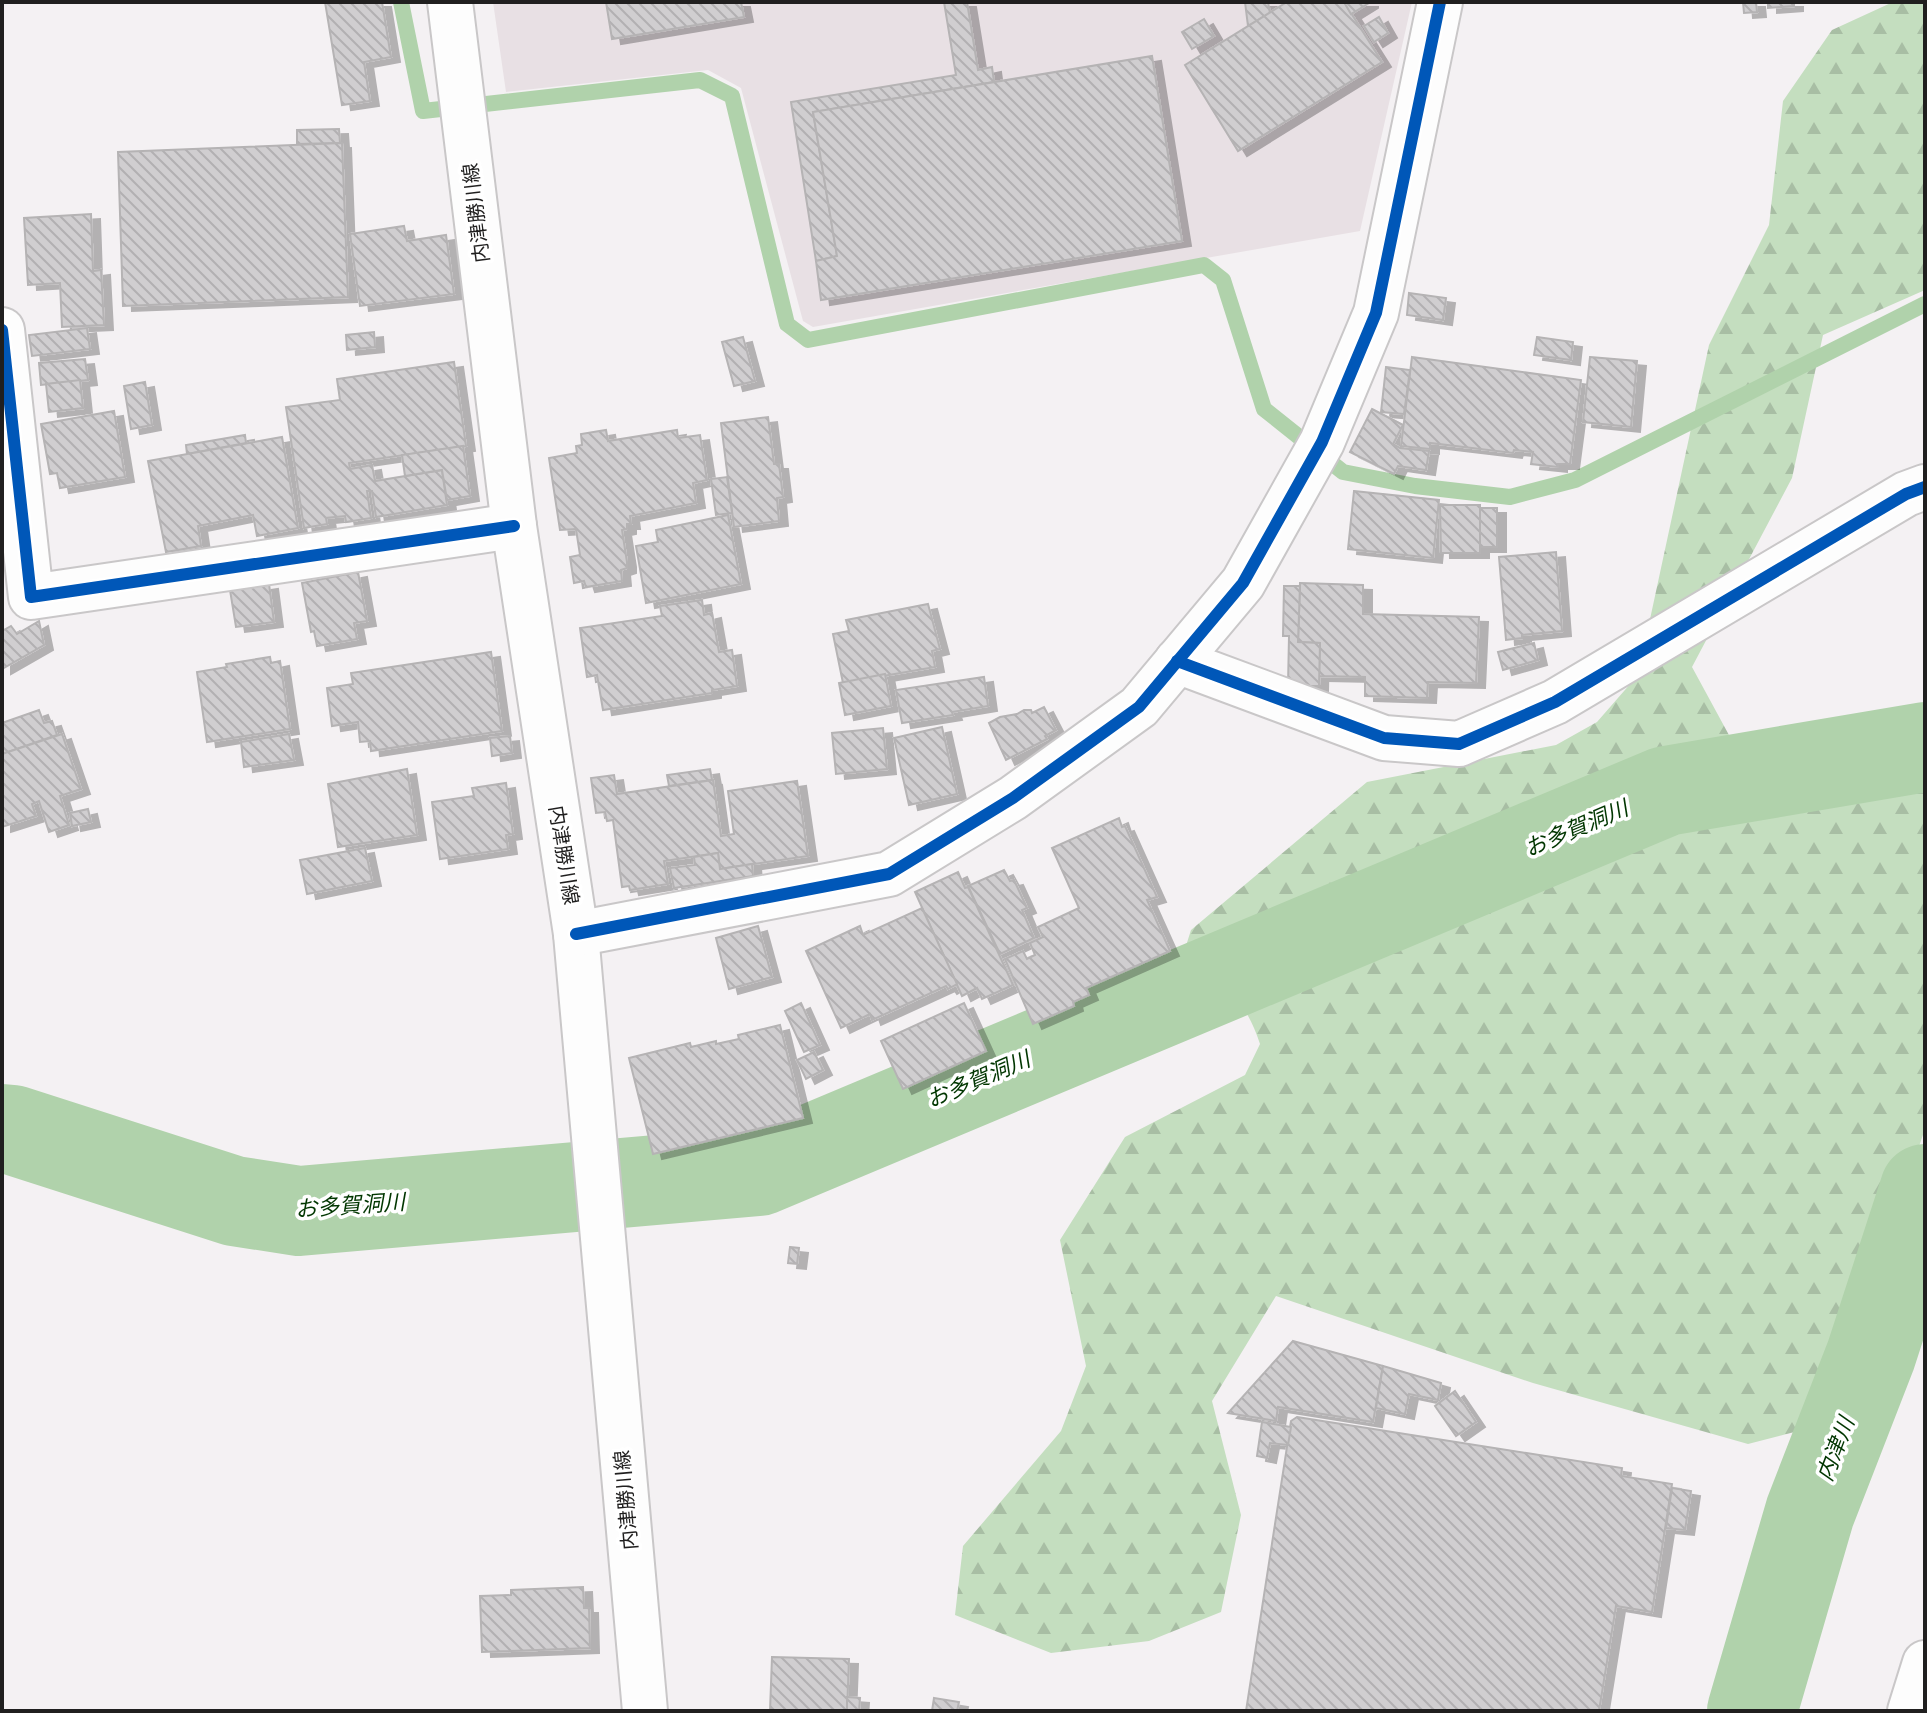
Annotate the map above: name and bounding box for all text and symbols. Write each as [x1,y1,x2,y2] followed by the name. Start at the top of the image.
[457,162,494,264] street label: 内津勝川線
[1520,793,1634,862] water label: お多賀洞川
[544,804,585,906] street label: 内津勝川線
[922,1044,1036,1113] water label: お多賀洞川
[294,1187,408,1223] water label: お多賀洞川
[1810,1411,1861,1485] water label: 内津川
[609,1449,642,1551] street label: 内津勝川線

